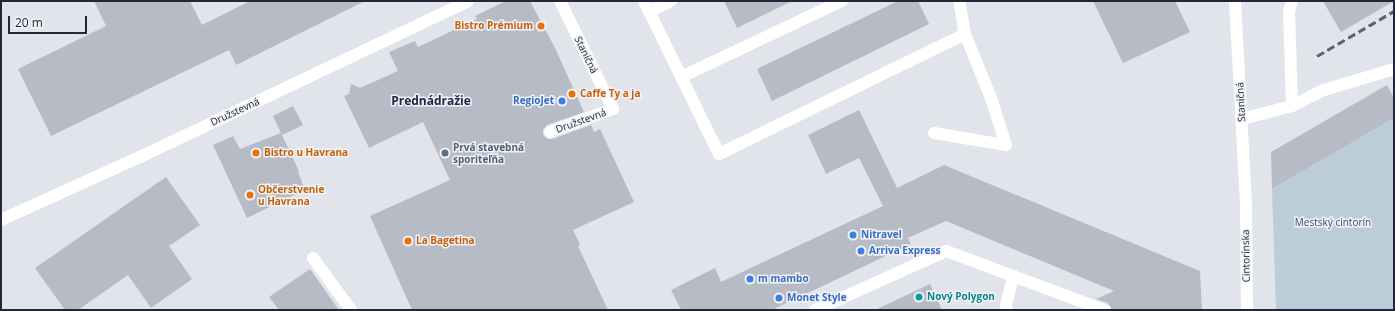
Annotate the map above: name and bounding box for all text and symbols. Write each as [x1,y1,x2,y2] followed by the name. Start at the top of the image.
[10,8,89,34] scale bar
[15,14,43,31] text: 20 m
[455,20,533,32] place label: Bistro Prémium
[536,21,546,31] marker: Bistro Prémium
[572,35,600,75] street label: Staničná
[1234,82,1248,122] street label: Staničná
[580,88,640,100] place label: Caffe Ty a ja
[567,89,577,99] marker: Caffe Ty a ja
[391,94,471,108] district label: Prednádražie
[209,95,261,129] street label: Družstevná
[513,95,554,107] place label: RegioJet
[557,96,567,106] marker: RegioJet
[554,106,608,136] street label: Družstevná
[453,141,524,164] place label: Prvá stavebná sporiteľňa
[264,147,348,159] place label: Bistro u Havrana
[251,148,261,158] marker: Bistro u Havrana
[440,148,450,158] marker: Prvá stavebná sporiteľňa
[258,183,324,206] place label: Občerstvenie u Havrana
[245,190,255,200] marker: Občerstvenie u Havrana
[1295,217,1371,229] park label: Mestský cintorín
[861,229,902,241] place label: Nitravel
[1240,229,1252,283] street label: Cintorínska
[848,230,858,240] marker: Nitravel
[416,235,475,247] place label: La Bagetina
[403,236,413,246] marker: La Bagetina
[869,245,940,257] place label: Arriva Express
[856,246,866,256] marker: Arriva Express
[758,273,809,285] place label: m mambo
[745,274,755,284] marker: m mambo
[927,291,995,303] place label: Nový Polygon
[787,292,847,304] place label: Monet Style
[914,292,924,302] marker: Nový Polygon
[774,293,784,303] marker: Monet Style

